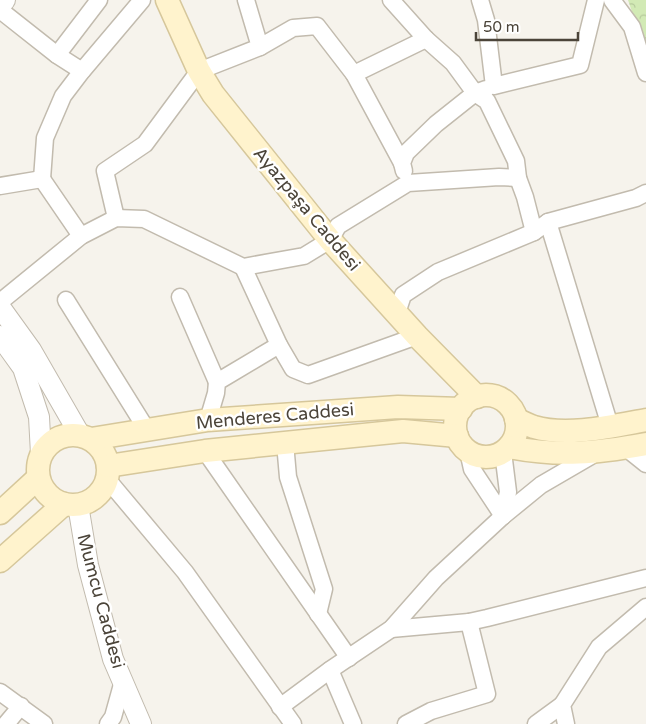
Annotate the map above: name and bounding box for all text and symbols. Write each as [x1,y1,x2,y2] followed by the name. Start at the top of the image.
[476,10,578,42] scale bar
[483,18,520,36] text: 50 m
[249,143,365,275] street label: Ayazpaşa Caddesi
[195,398,355,434] street label: Menderes Caddesi
[72,531,130,671] street label: Mumcu Caddesi

